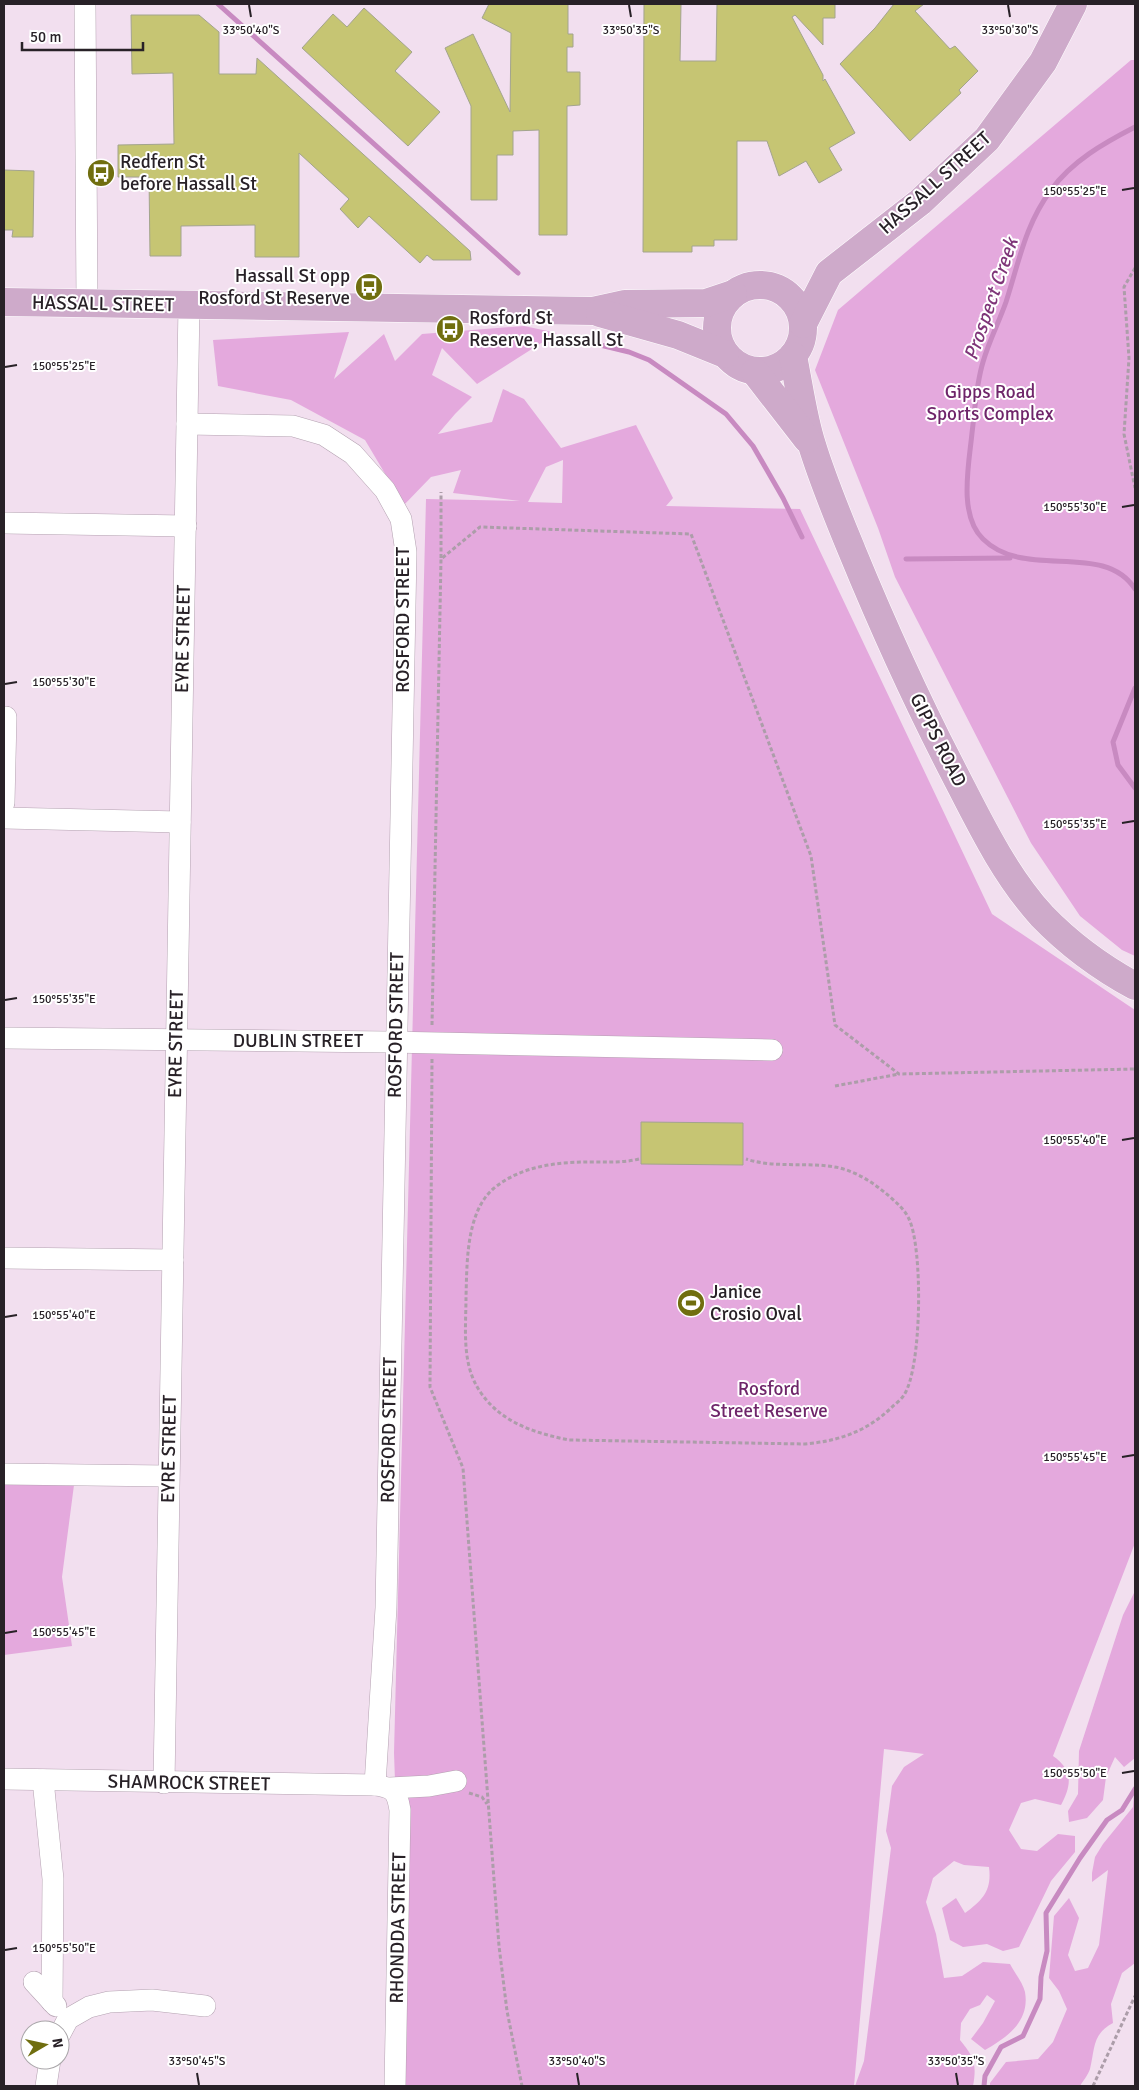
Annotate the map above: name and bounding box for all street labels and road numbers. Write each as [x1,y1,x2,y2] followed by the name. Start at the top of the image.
[874,126,996,240] street label: HASSALL STREET
[32,291,175,317] street label: HASSALL STREET
[391,546,415,693] street label: ROSFORD STREET
[170,584,196,693] street label: EYRE STREET
[904,689,972,791] street label: GIPPS ROAD
[383,951,409,1098] street label: ROSFORD STREET
[163,989,189,1098] street label: EYRE STREET
[233,1029,364,1053] street label: DUBLIN STREET
[376,1356,402,1503] street label: ROSFORD STREET
[156,1394,182,1503] street label: EYRE STREET
[108,1770,271,1796] street label: SHAMROCK STREET
[385,1851,411,2004] street label: RHONDDA STREET

